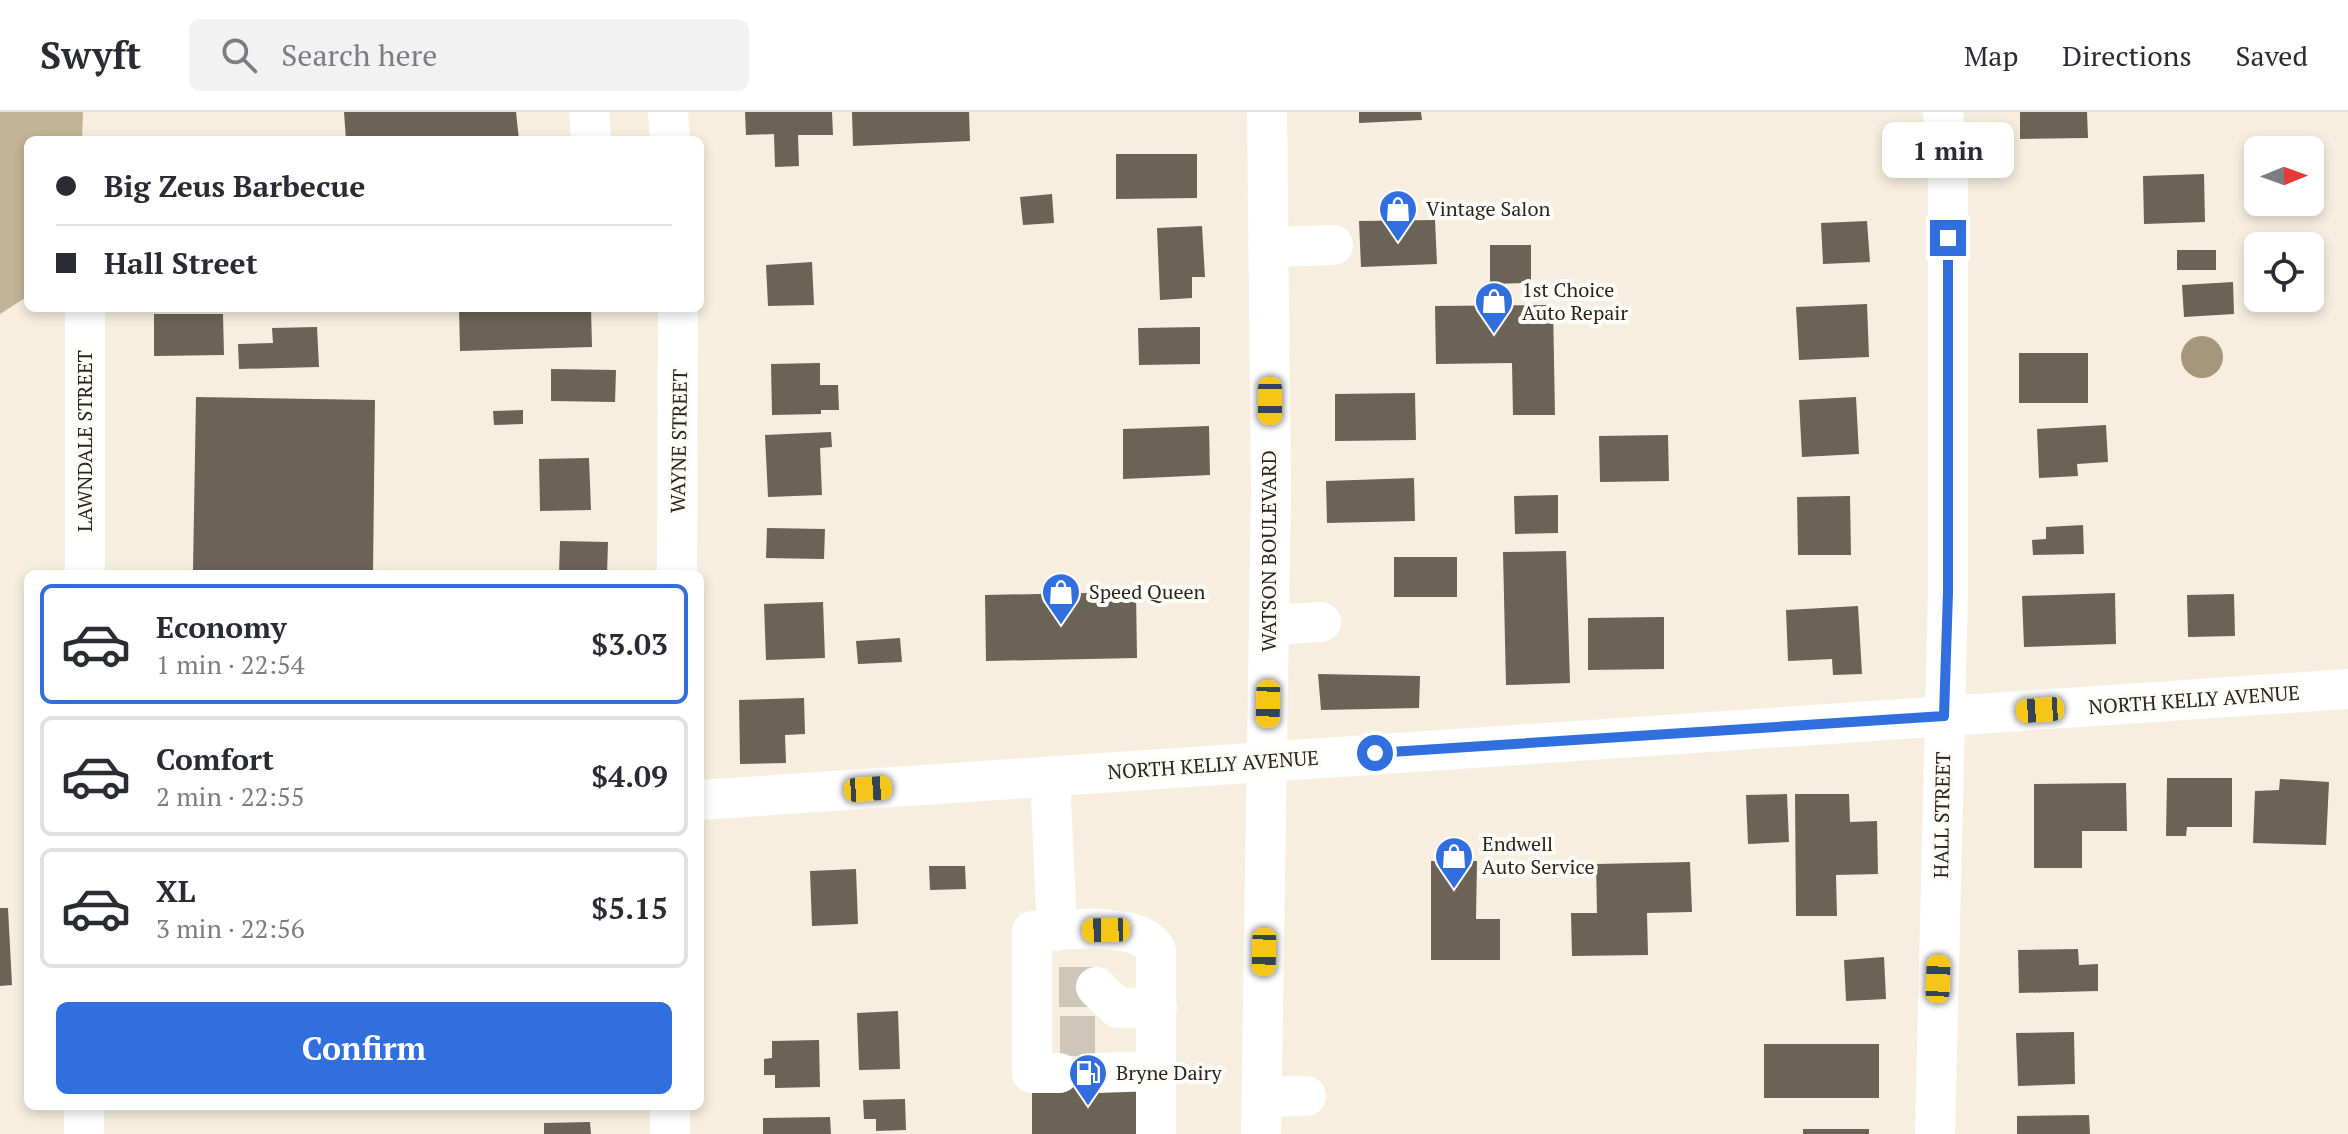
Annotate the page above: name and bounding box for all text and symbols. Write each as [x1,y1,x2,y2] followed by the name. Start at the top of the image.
[189,19,749,91] search box
[40,30,141,80] text: Swyft
[217,33,261,77] icon: search
[281,35,437,75] text: Search here
[1964,37,2018,74] text: Map
[2062,37,2192,74] text: Directions
[2236,37,2308,74] text: Saved
[1882,122,2014,178] callout: 1 min
[1912,133,1984,167] text: 1 min
[2244,136,2324,216] north arrow
[2244,136,2324,312] map controls
[104,166,365,206] text: Big Zeus Barbecue
[1377,188,1419,243] shop icon: Vintage Salon
[1426,195,1550,222] place label: Vintage Salon
[1930,220,1966,256] route end
[2244,232,2324,312] button: locate
[104,243,258,283] text: Hall Street
[1522,276,1628,326] place label: 1st Choice Auto Repair
[1473,280,1515,335] shop icon: 1st Choice Auto Repair
[71,350,98,532] street label: LAWNDALE STREET
[664,369,693,513] street label: WAYNE STREET
[1258,377,1282,425] car
[1255,450,1282,652] street label: WATSON BOULEVARD
[1040,571,1082,626] shop icon: Speed Queen
[1089,578,1206,605] place label: Speed Queen
[156,607,287,647] text: Economy
[60,608,132,680] icon: car
[591,624,668,664] text: $3.03
[156,647,305,681] text: 1 min · 22:54
[2087,679,2300,720] street label: NORTH KELLY AVENUE
[1256,680,1280,728] car
[2015,696,2065,724] car
[1357,735,1393,771] route start
[156,739,274,779] text: Comfort
[60,740,132,812] icon: car
[1106,744,1319,785] street label: NORTH KELLY AVENUE
[1927,751,1956,878] street label: HALL STREET
[591,756,668,796] text: $4.09
[843,775,893,803] car
[156,779,305,813] text: 2 min · 22:55
[1482,830,1594,880] place label: Endwell Auto Service
[1433,835,1475,890] shop icon: Endwell Auto Service
[156,871,195,911] text: XL
[60,872,132,944] icon: car
[591,888,668,928] text: $5.15
[156,911,305,945] text: 3 min · 22:56
[1082,918,1130,942] car
[1252,928,1276,976] car
[1925,955,1951,1003] car
[56,1002,672,1094] button: Confirm
[1067,1052,1109,1107] fuel station icon: Bryne Dairy
[1116,1059,1223,1086] place label: Bryne Dairy

